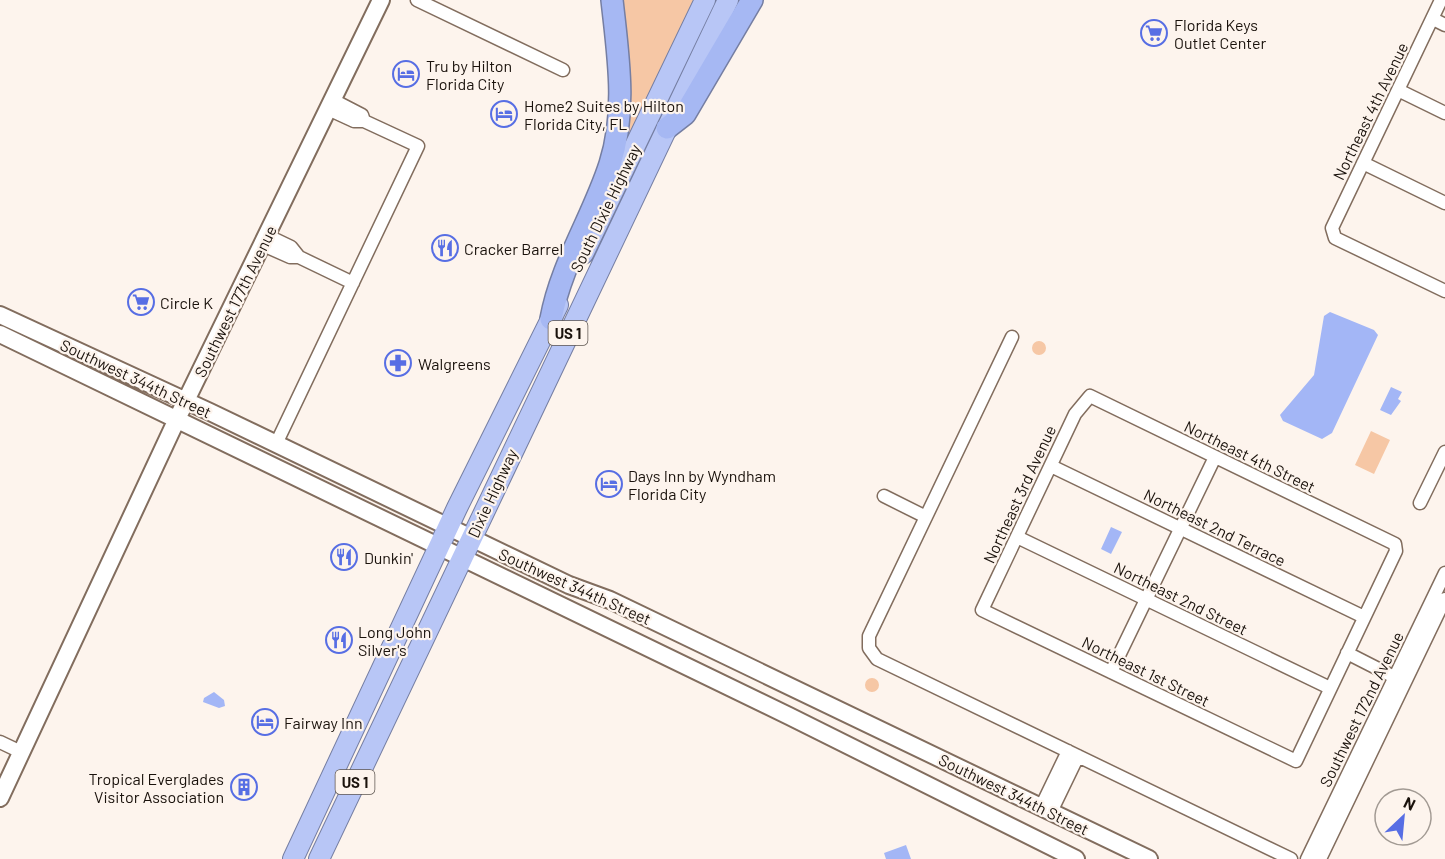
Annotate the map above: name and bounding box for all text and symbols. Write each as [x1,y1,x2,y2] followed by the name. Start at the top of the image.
[1174,15,1266,52] place label: Florida Keys Outlet Center
[1139,18,1169,48] supermarket icon: Florida Keys Outlet Center
[1328,39,1412,183] street label: Northeast 4th Avenue
[426,56,512,93] place label: Tru by Hilton Florida City
[391,59,421,89] hotel icon: Tru by Hilton Florida City
[524,96,684,133] place label: Home2 Suites by Hilton Florida City, FL
[489,99,519,129] hotel icon: Home2 Suites by Hilton Florida City, FL
[566,140,645,275] street label: South Dixie Highway
[190,222,280,380] street label: Southwest 177th Avenue
[430,233,460,263] restaurant icon: Cracker Barrel
[464,239,563,258] place label: Cracker Barrel
[126,287,156,317] supermarket icon: Circle K
[160,293,213,312] place label: Circle K
[548,321,588,345] road number: US 1
[57,335,215,421] street label: Southwest 344th Street
[383,348,413,378] pharmacy icon: Walgreens
[418,354,491,373] place label: Walgreens
[1181,416,1319,496] street label: Northeast 4th Street
[979,422,1059,566] street label: Northeast 3rd Avenue
[463,445,521,540] street label: Dixie Highway
[628,466,776,503] place label: Days Inn by Wyndham Florida City
[594,469,624,499] hotel icon: Days Inn by Wyndham Florida City
[1141,484,1289,570] street label: Northeast 2nd Terrace
[329,542,359,572] restaurant icon: Dunkin'
[496,544,654,628] street label: Southwest 344th Street
[364,548,413,567] place label: Dunkin'
[1111,557,1251,639] street label: Northeast 2nd Street
[358,622,431,659] place label: Long John Silver's
[324,625,354,655] restaurant icon: Long John Silver's
[1315,628,1407,790] street label: Southwest 172nd Avenue
[1079,632,1213,710] street label: Northeast 1st Street
[250,707,280,737] hotel icon: Fairway Inn
[284,713,363,732] place label: Fairway Inn
[936,749,1092,839] street label: Southwest 344th Street
[89,769,224,806] place label: Tropical Everglades Visitor Association
[336,770,374,794] road number: US 1
[229,772,259,802] building icon: Tropical Everglades Visitor Association
[1373,787,1433,847] north arrow
[1401,792,1419,814] text: N

